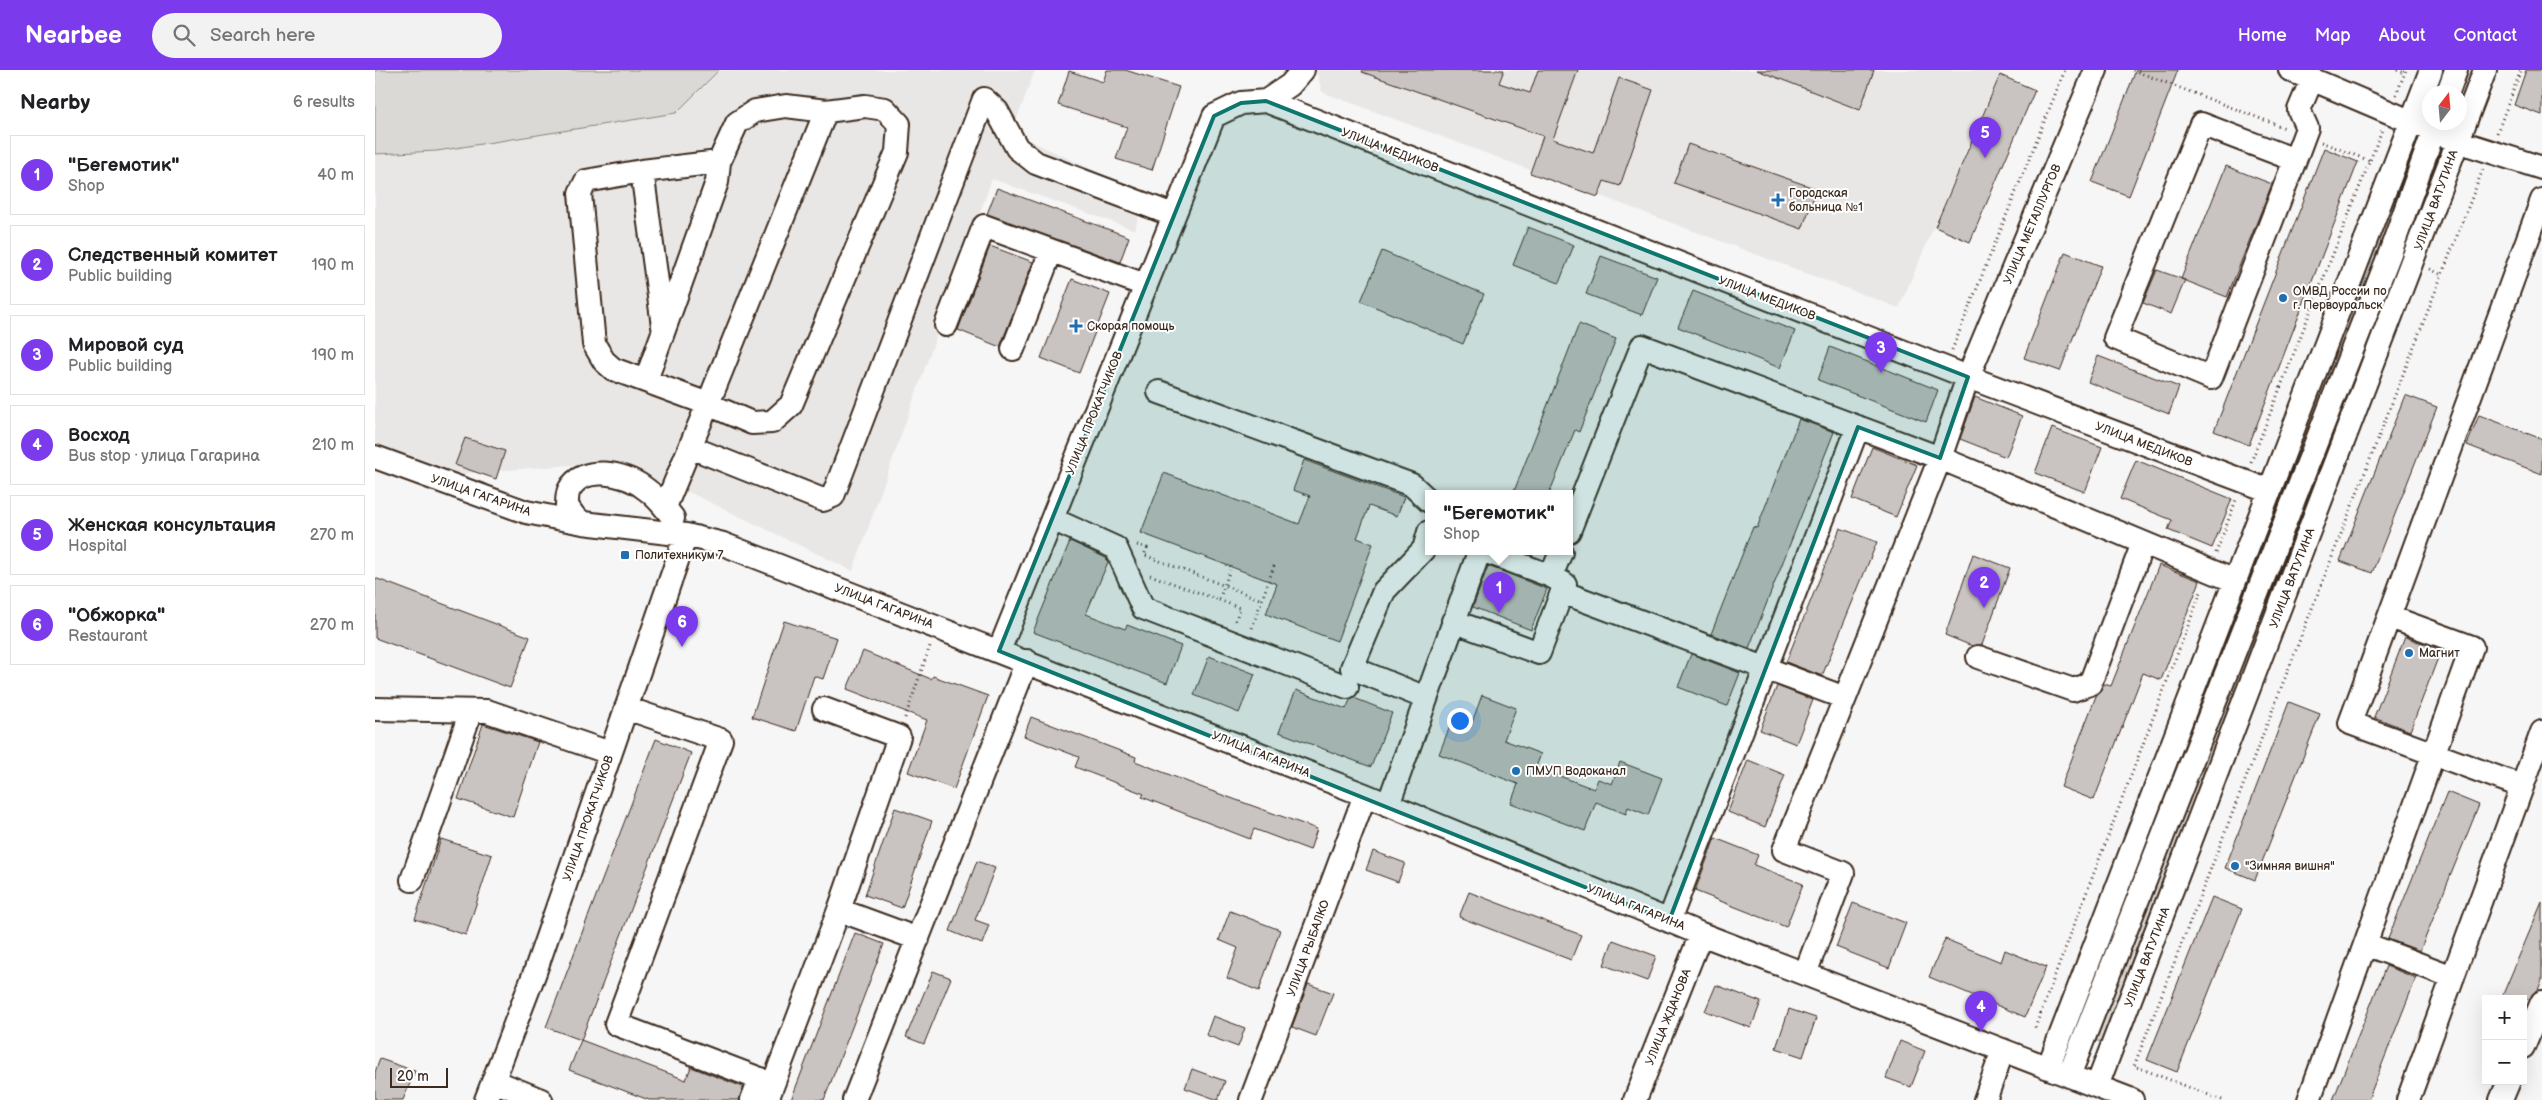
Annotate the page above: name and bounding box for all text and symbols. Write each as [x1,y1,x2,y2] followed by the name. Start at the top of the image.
[152,13,502,58] search box
[25,21,122,50] text: Nearbee
[170,21,198,49] icon: search
[210,24,315,47] text: Search here
[2238,25,2287,46] text: Home
[2315,25,2351,46] text: Map
[2379,25,2426,46] text: About
[2454,25,2517,46] text: Contact
[2422,85,2467,130] north arrow
[20,90,90,115] text: Nearby
[293,93,355,112] text: 6 results
[1969,117,2001,158] pin: 5
[1339,125,1441,176] street label: УЛИЦА МЕДИКОВ
[2411,147,2462,252] street label: УЛИЦА ВАТУТИНА
[68,154,180,177] text: "Бегемотик"
[2000,162,2065,287] street label: УЛИЦА МЕТАЛЛУРГОВ
[34,166,40,185] text: 1
[317,166,354,185] text: 40 m
[68,177,105,196] text: Shop
[1789,186,1863,215] place label: Городская больница №1
[1771,193,1785,207] marker: Городская больница №1
[68,244,278,267] text: Следственный комитет
[32,256,42,275] text: 2
[312,256,354,275] text: 190 m
[68,267,172,286] text: Public building
[1716,273,1818,324] street label: УЛИЦА МЕДИКОВ
[2293,284,2387,313] place label: ОМВД России по г. Первоуральск
[2277,292,2289,304] marker: ОМВД России по г. Первоуральск
[1069,319,1083,333] marker: Скорая помощь
[1087,319,1175,334] place label: Скорая помощь
[1865,332,1897,373] pin: 3
[68,334,183,357] text: Мировой суд
[32,346,42,365] text: 3
[312,346,354,365] text: 190 m
[1063,349,1126,477] street label: УЛИЦА ПРОКАТЧИКОВ
[68,357,172,376] text: Public building
[2093,419,2195,470] street label: УЛИЦА МЕДИКОВ
[68,424,130,447] text: Восход
[32,436,42,455] text: 4
[312,436,354,455] text: 210 m
[68,447,260,466] text: Bus stop · улица Гагарина
[429,471,533,520] street label: УЛИЦА ГАГАРИНА
[1425,490,1573,555] popup
[1443,502,1555,525] text: "Бегемотик"
[68,514,276,537] text: Женская консультация
[1443,525,1480,544] text: Shop
[2267,525,2319,630] street label: УЛИЦА ВАТУТИНА
[32,526,42,545] text: 5
[310,526,354,545] text: 270 m
[68,537,127,556] text: Hospital
[635,548,724,563] place label: Политехникум 7
[619,549,631,561] marker: Политехникум 7
[1968,567,2000,608] pin: 2
[1483,572,1515,613] pin: 1
[832,581,936,632] street label: УЛИЦА ГАГАРИНА
[68,604,165,627] text: "Обжорка"
[666,606,698,647] pin: 6
[32,616,42,635] text: 6
[310,616,354,635] text: 270 m
[68,627,148,646] text: Restaurant
[2419,646,2460,661] place label: Магнит
[2403,647,2415,659] marker: Магнит
[1447,708,1473,734] your location
[1210,728,1313,781] street label: УЛИЦА ГАГАРИНА
[560,753,617,883] street label: УЛИЦА ПРОКАТЧИКОВ
[1526,764,1626,779] place label: ПМУП Водоканал
[1510,765,1522,777] marker: ПМУП Водоканал
[2245,859,2335,874] place label: "Зимняя вишня"
[2229,860,2241,872] marker: "Зимняя вишня"
[1585,881,1688,934] street label: УЛИЦА ГАГАРИНА
[1284,897,1333,999] street label: УЛИЦА РЫБАЛКО
[2122,904,2174,1009] street label: УЛИЦА ВАТУТИНА
[1642,966,1695,1068] street label: УЛИЦА ЖДАНОВА
[1965,991,1997,1032] pin: 4
[2482,995,2527,1085] map controls
[2482,995,2527,1040] button: +
[2482,1040,2527,1085] button: −
[390,1065,447,1088] scale bar
[397,1068,429,1085] text: 20 m

